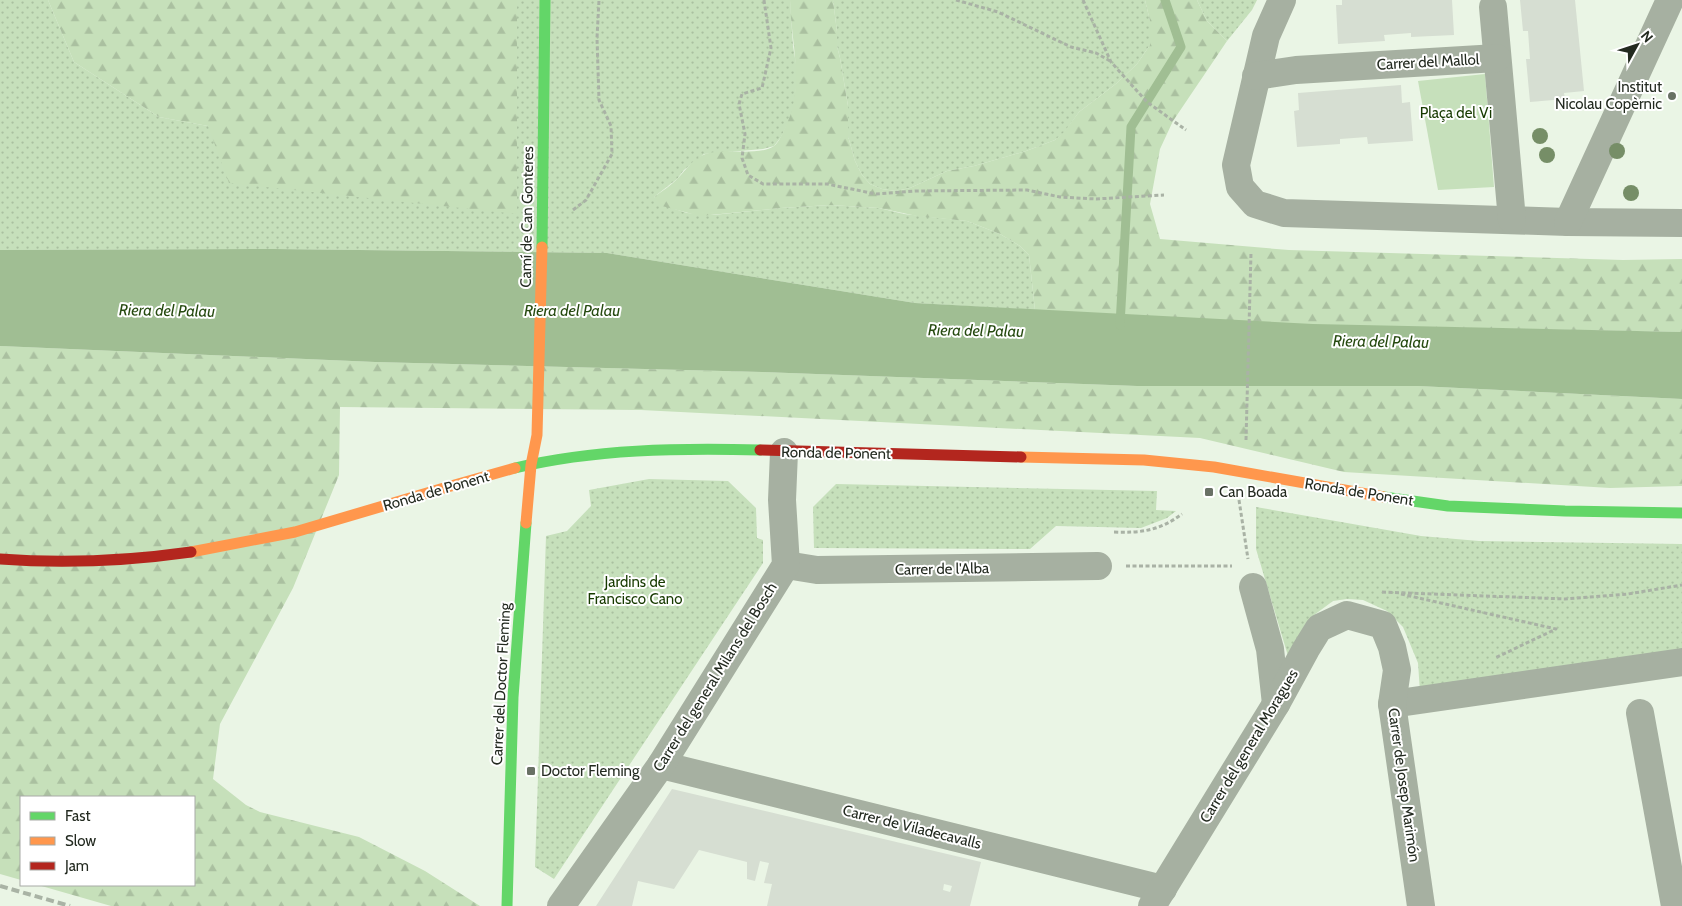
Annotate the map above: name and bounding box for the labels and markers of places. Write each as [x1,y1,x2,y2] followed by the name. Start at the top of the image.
[1555,78,1662,113] place label: Institut Nicolau Copèrnic
[1666,90,1678,102] marker: Institut Nicolau Copèrnic
[1219,483,1288,501] place label: Can Boada
[1203,486,1215,498] marker: Can Boada
[541,762,640,780] place label: Doctor Fleming
[525,765,537,777] marker: Doctor Fleming

